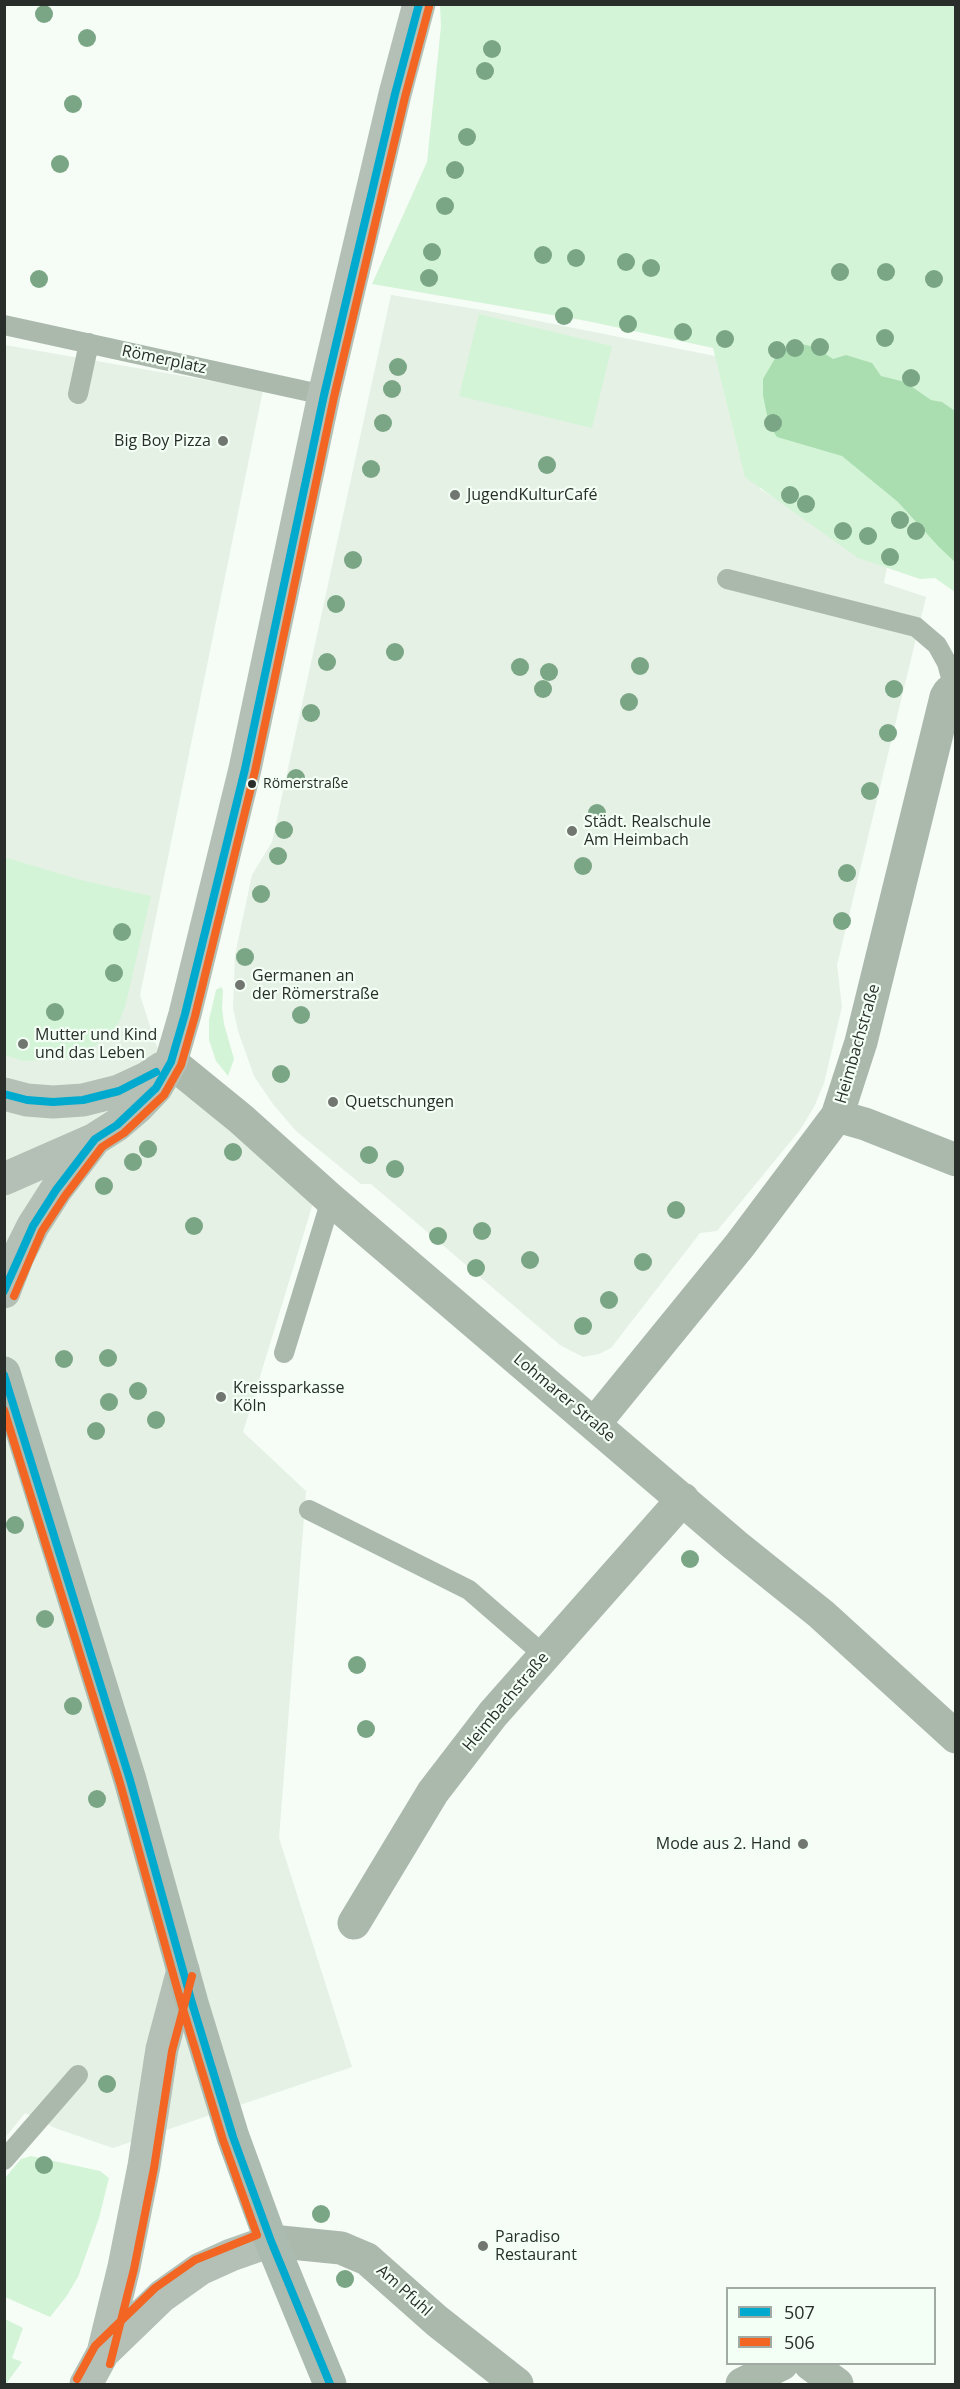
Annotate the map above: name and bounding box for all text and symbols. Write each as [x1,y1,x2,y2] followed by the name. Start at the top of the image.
[120,342,208,378] street label: Römerplatz
[114,431,211,451] place label: Big Boy Pizza
[216,434,230,448] marker: Big Boy Pizza
[467,485,597,505] place label: JugendKulturCafé
[448,488,462,502] marker: JugendKulturCafé
[263,776,348,792] place label: Römerstraße
[246,778,258,790] marker: Römerstraße
[584,812,711,850] place label: Städt. Realschule Am Heimbach
[565,824,579,838] marker: Städt. Realschule Am Heimbach
[252,966,379,1004] place label: Germanen an der Römerstraße
[233,978,247,992] marker: Germanen an der Römerstraße
[832,982,884,1106] street label: Heimbachstraße
[35,1025,157,1063] place label: Mutter und Kind und das Leben
[16,1037,30,1051] marker: Mutter und Kind und das Leben
[345,1092,454,1112] place label: Quetschungen
[326,1095,340,1109] marker: Quetschungen
[509,1350,619,1446] street label: Lohmarer Straße
[233,1378,344,1416] place label: Kreissparkasse Köln
[214,1390,228,1404] marker: Kreissparkasse Köln
[459,1649,553,1755] street label: Heimbachstraße
[656,1834,791,1854] place label: Mode aus 2. Hand
[796,1837,810,1851] marker: Mode aus 2. Hand
[495,2227,577,2265] place label: Paradiso Restaurant
[476,2239,490,2253] marker: Paradiso Restaurant
[372,2261,436,2321] street label: Am Pfuhl
[726,2287,936,2365] legend
[784,2300,815,2324] text: 507
[784,2330,815,2354] text: 506

